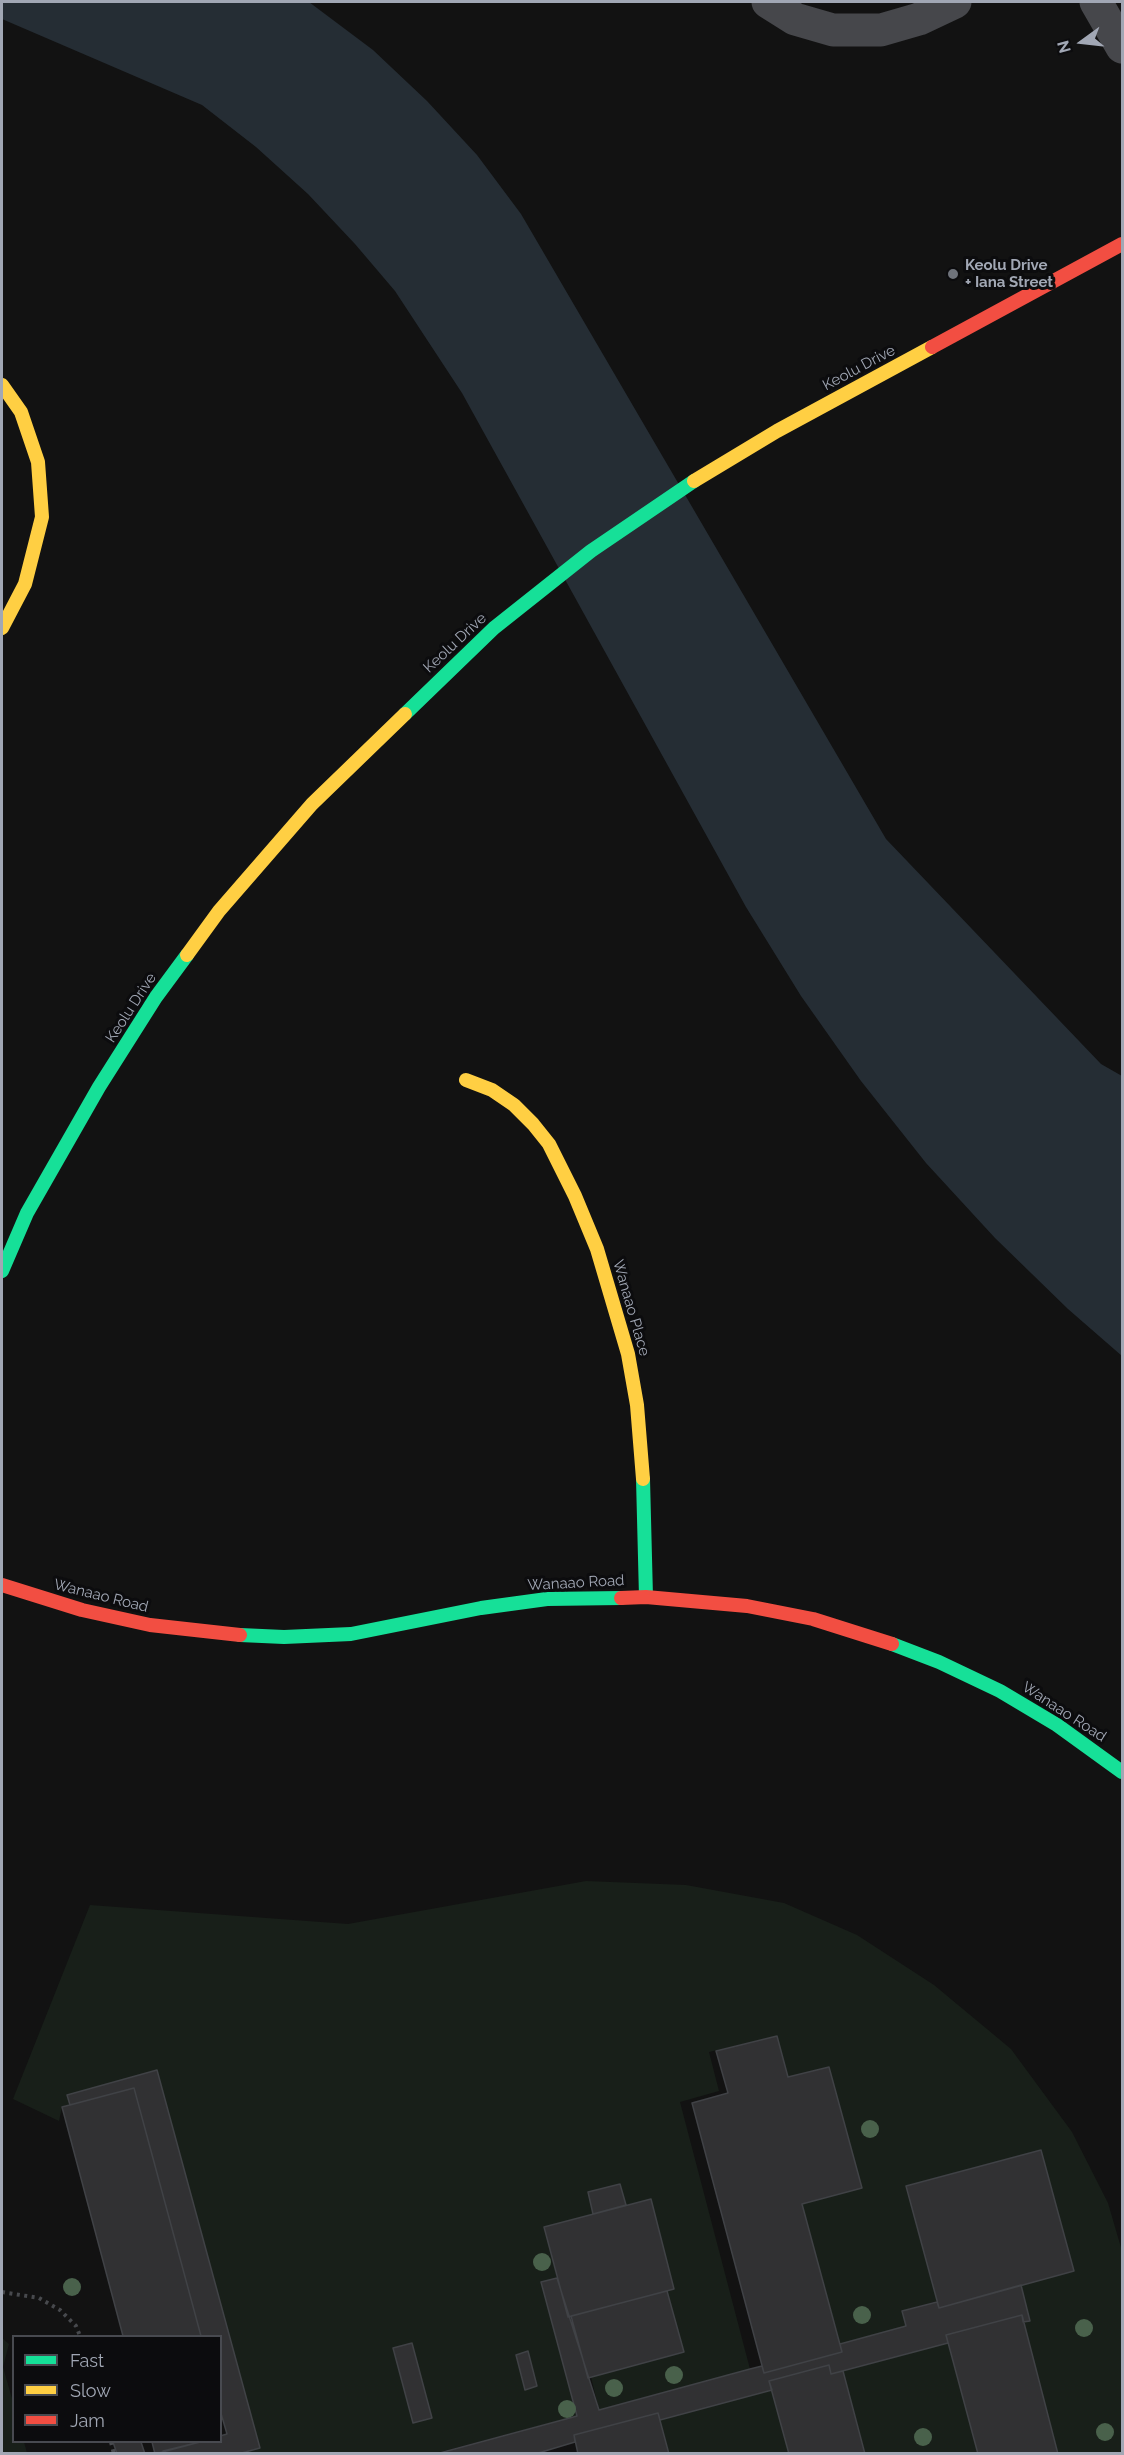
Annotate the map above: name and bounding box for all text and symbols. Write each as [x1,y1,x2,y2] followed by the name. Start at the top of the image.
[1052,12,1112,72] north arrow
[1053,38,1075,55] text: N
[965,256,1053,291] place label: Keolu Drive + Iana Street
[946,267,960,281] marker: Keolu Drive + Iana Street
[820,341,898,395] street label: Keolu Drive
[420,609,490,677] street label: Keolu Drive
[102,970,160,1046] street label: Keolu Drive
[609,1258,653,1358] street label: Wanaao Place
[527,1571,625,1595] street label: Wanaao Road
[52,1576,150,1616] street label: Wanaao Road
[1018,1678,1110,1746] street label: Wanaao Road
[12,2335,222,2443] legend
[70,2350,104,2371] text: Fast
[70,2380,111,2401] text: Slow
[70,2410,105,2431] text: Jam

